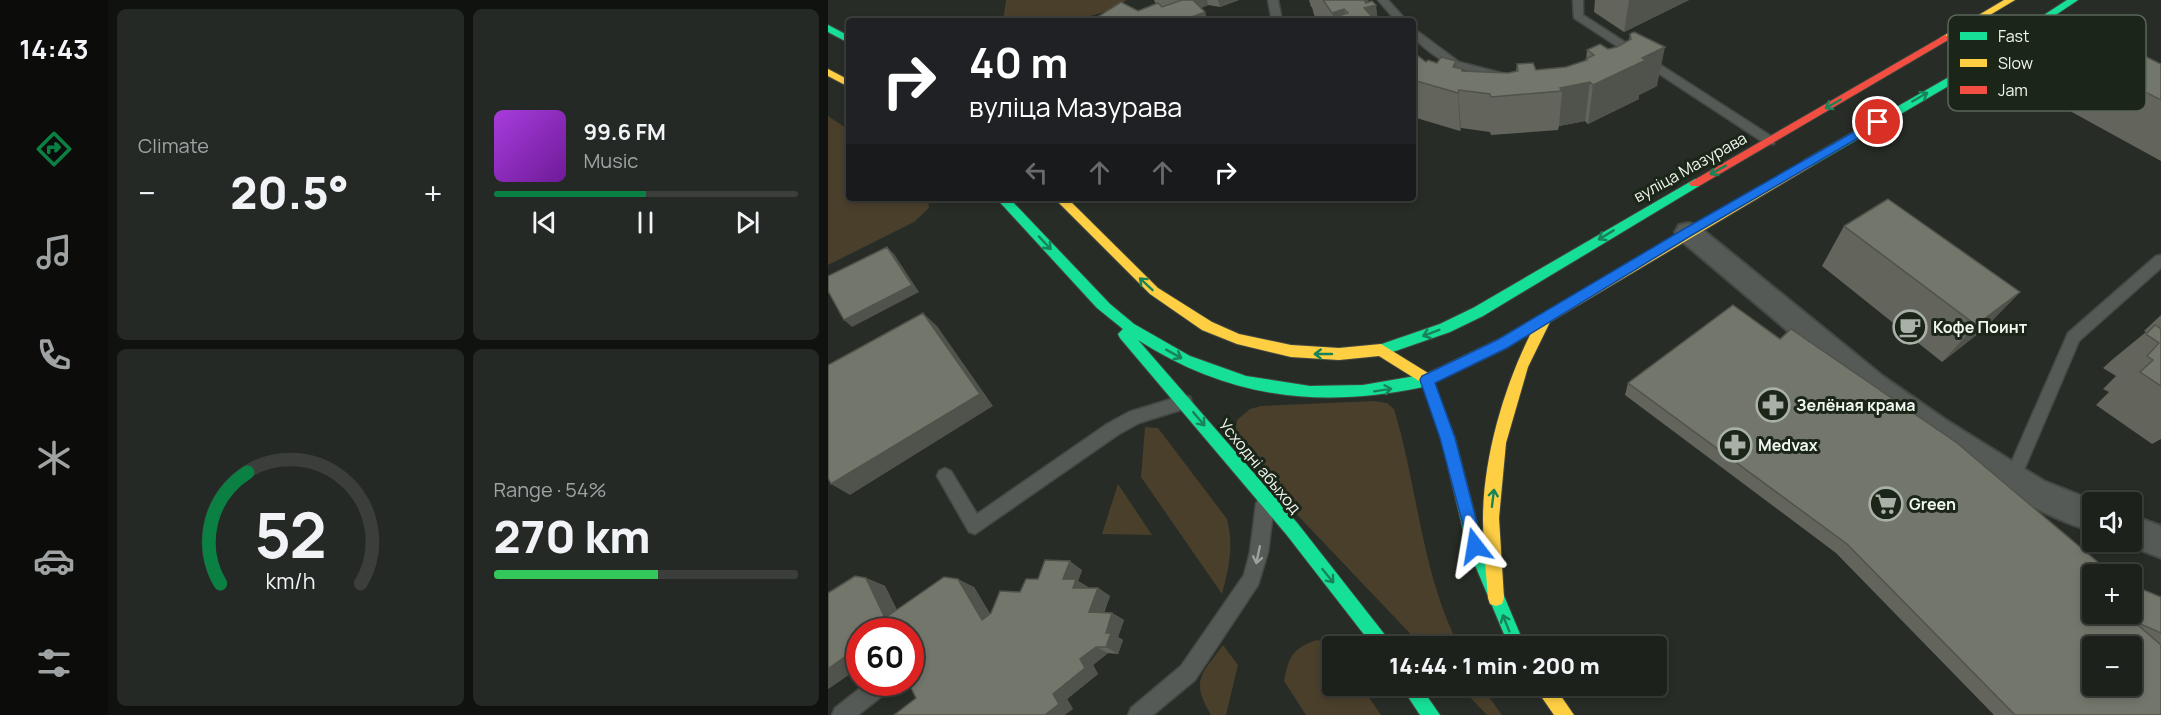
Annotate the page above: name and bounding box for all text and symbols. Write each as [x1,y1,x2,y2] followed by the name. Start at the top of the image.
[1948,15,2146,111] legend
[1998,25,2029,47] text: Fast
[19,30,89,67] text: 14:43
[969,33,1068,91] text: 40 m
[870,42,948,120] icon: right
[1998,52,2033,74] text: Slow
[1998,79,2028,101] text: Jam
[969,88,1182,125] text: вуліца Мазурава
[1911,91,1928,103] one-way arrow
[1852,96,1903,147] pin
[1825,99,1842,111] one-way arrow
[1861,105,1894,138] icon: arrive
[584,117,666,147] text: 99.6 FM
[1629,127,1751,207] street label: вуліца Мазурава
[33,128,75,170] icon: directions
[138,132,209,159] text: Climate
[584,147,638,174] text: Music
[1020,156,1053,189] icon: left
[1083,156,1116,189] icon: ahead
[1146,156,1179,189] icon: ahead
[1209,156,1242,189] icon: right
[230,161,349,223] text: 20.5°
[1710,165,1728,176] one-way arrow
[138,170,156,215] text: −
[423,170,443,215] text: +
[528,206,561,239] icon: previous
[629,206,662,239] icon: pause
[731,206,764,239] icon: next
[1598,230,1615,242] one-way arrow
[33,231,75,273] icon: music
[1038,235,1052,250] one-way arrow
[1139,277,1154,291] one-way arrow
[1892,309,1928,345] cafe icon: Кофе Поинт
[1933,316,2028,338] place label: Кофе Поинт
[1422,329,1440,340] one-way arrow
[33,334,75,376] icon: phone
[1313,348,1333,360] one-way arrow
[1165,349,1183,360] one-way arrow
[1373,384,1393,395] one-way arrow
[1755,387,1791,423] pharmacy icon: Зелёная крама
[1796,394,1916,416] place label: Зелёная крама
[1192,411,1206,426] one-way arrow
[1214,414,1306,518] street label: Усходні абыход
[1717,427,1753,463] pharmacy icon: Medvax
[1758,434,1818,456] place label: Medvax
[33,437,75,479] icon: climate
[494,476,607,503] text: Range · 54%
[1868,486,1904,522] supermarket icon: Green
[1488,488,1499,508] one-way arrow
[254,491,326,577] text: 52
[2082,492,2142,696] map controls
[2082,492,2142,552] button: sound
[1909,493,1956,515] place label: Green
[494,505,651,567] text: 270 km
[1443,514,1507,578] position arrow
[33,540,75,582] icon: car
[1251,546,1263,565] one-way arrow
[2082,564,2142,624] button: +
[265,567,315,596] text: km/h
[1322,568,1335,584] one-way arrow
[1499,614,1510,632] one-way arrow
[846,618,924,696] speed limit sign: 60
[2082,636,2142,696] button: −
[33,642,75,684] icon: filters
[1389,651,1600,681] text: 14:44 · 1 min · 200 m

